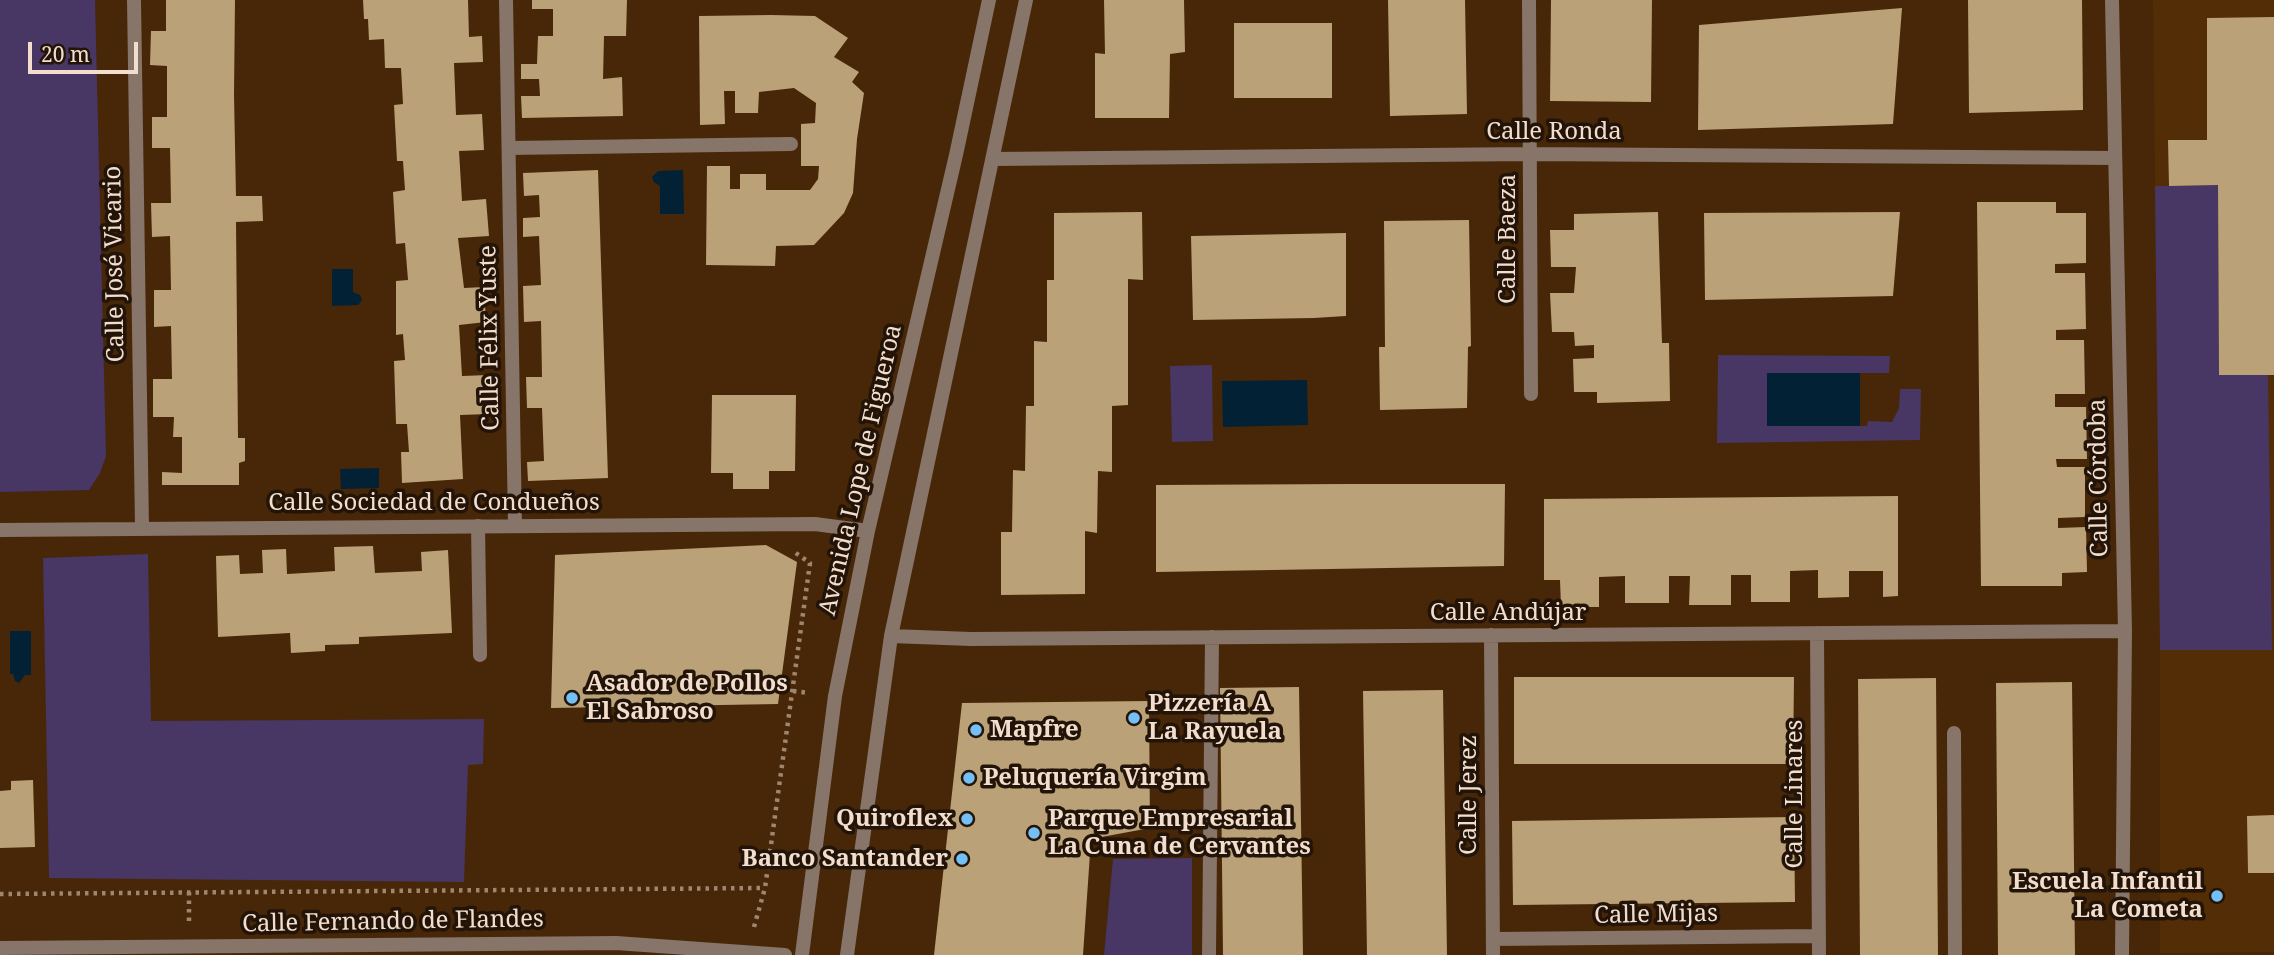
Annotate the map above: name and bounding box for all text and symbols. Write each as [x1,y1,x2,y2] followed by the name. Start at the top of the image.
[32,28,142,72] scale bar
[41,40,90,68] text: 20 m
[1486,118,1622,146] street label: Calle Ronda
[99,165,131,363] street label: Calle José Vicario
[1494,174,1522,304] street label: Calle Baeza
[474,245,506,431] street label: Calle Félix Yuste
[813,322,909,618] street label: Avenida Lope de Figueroa
[2083,398,2115,558] street label: Calle Córdoba
[268,489,600,517] street label: Calle Sociedad de Condueños
[1430,599,1586,627] street label: Calle Andújar
[586,670,788,726] place label: Asador de Pollos El Sabroso
[564,690,580,706] marker: Asador de Pollos El Sabroso
[1148,690,1282,746] place label: Pizzería A La Rayuela
[1126,710,1142,726] marker: Pizzería A La Rayuela
[990,716,1079,744] place label: Mapfre
[1781,720,1809,868] street label: Calle Linares
[968,722,984,738] marker: Mapfre
[1455,735,1483,855] street label: Calle Jerez
[983,764,1207,792] place label: Peluquería Virgim
[961,770,977,786] marker: Peluquería Virgim
[836,805,953,833] place label: Quiroflex
[1048,805,1311,861] place label: Parque Empresarial La Cuna de Cervantes
[959,811,975,827] marker: Quiroflex
[1026,825,1042,841] marker: Parque Empresarial La Cuna de Cervantes
[742,845,948,873] place label: Banco Santander
[954,851,970,867] marker: Banco Santander
[2012,868,2203,924] place label: Escuela Infantil La Cometa
[2209,888,2225,904] marker: Escuela Infantil La Cometa
[1594,900,1718,930] street label: Calle Mijas
[242,905,544,939] street label: Calle Fernando de Flandes

